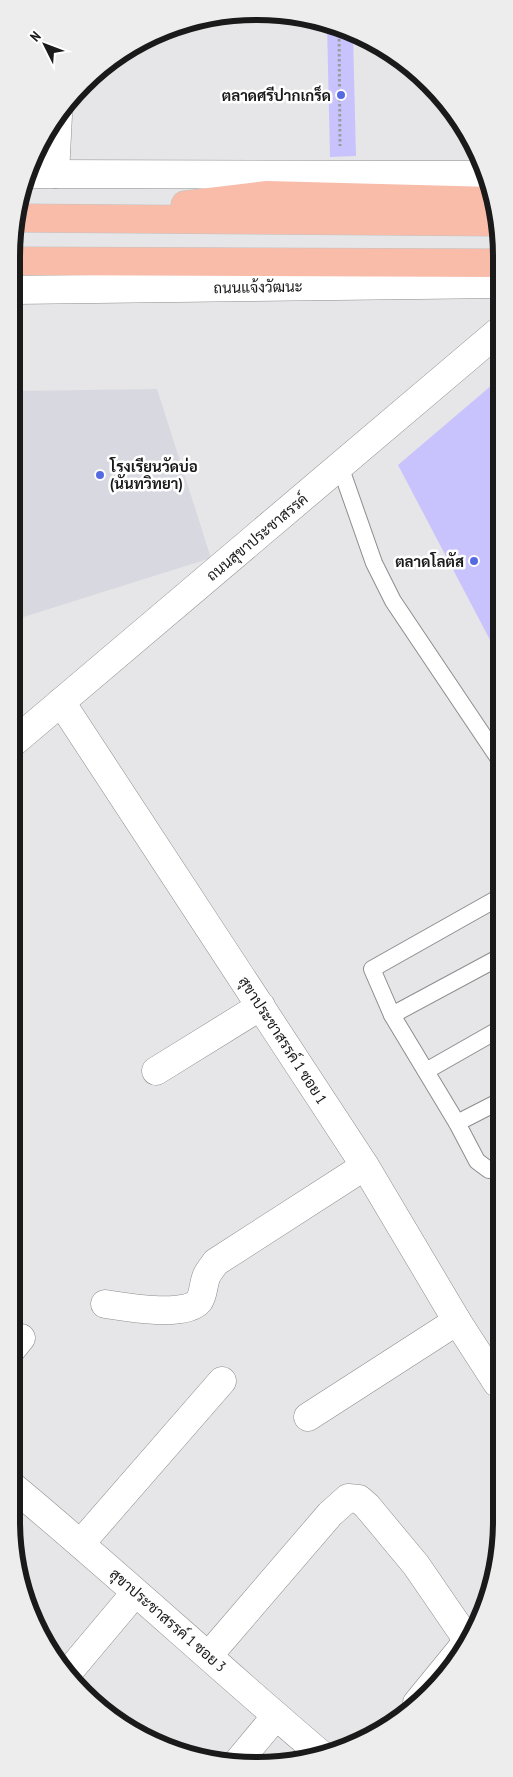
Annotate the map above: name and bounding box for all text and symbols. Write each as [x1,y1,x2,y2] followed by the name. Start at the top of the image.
[20,20,70,70] north arrow
[26,27,45,45] text: N
[222,85,331,105] place label: ตลาดศรีปากเกร็ด
[335,89,347,101] marker: ตลาดศรีปากเกร็ด
[213,277,303,297] street label: ถนนแจ้งวัฒนะ
[109,456,198,493] place label: โรงเรียนวัดบ่อ (นันทวิทยา)
[94,469,106,481] marker: โรงเรียนวัดบ่อ (นันทวิทยา)
[202,489,313,586] street label: ถนนสุขาประชาสรรค์
[395,551,464,571] place label: ตลาดโลตัส
[468,555,480,567] marker: ตลาดโลตัส
[233,973,331,1108] street label: สุขาประชาสรรค์ 1 ซอย 1
[105,1564,230,1677] street label: สุขาประชาสรรค์ 1 ซอย 3

